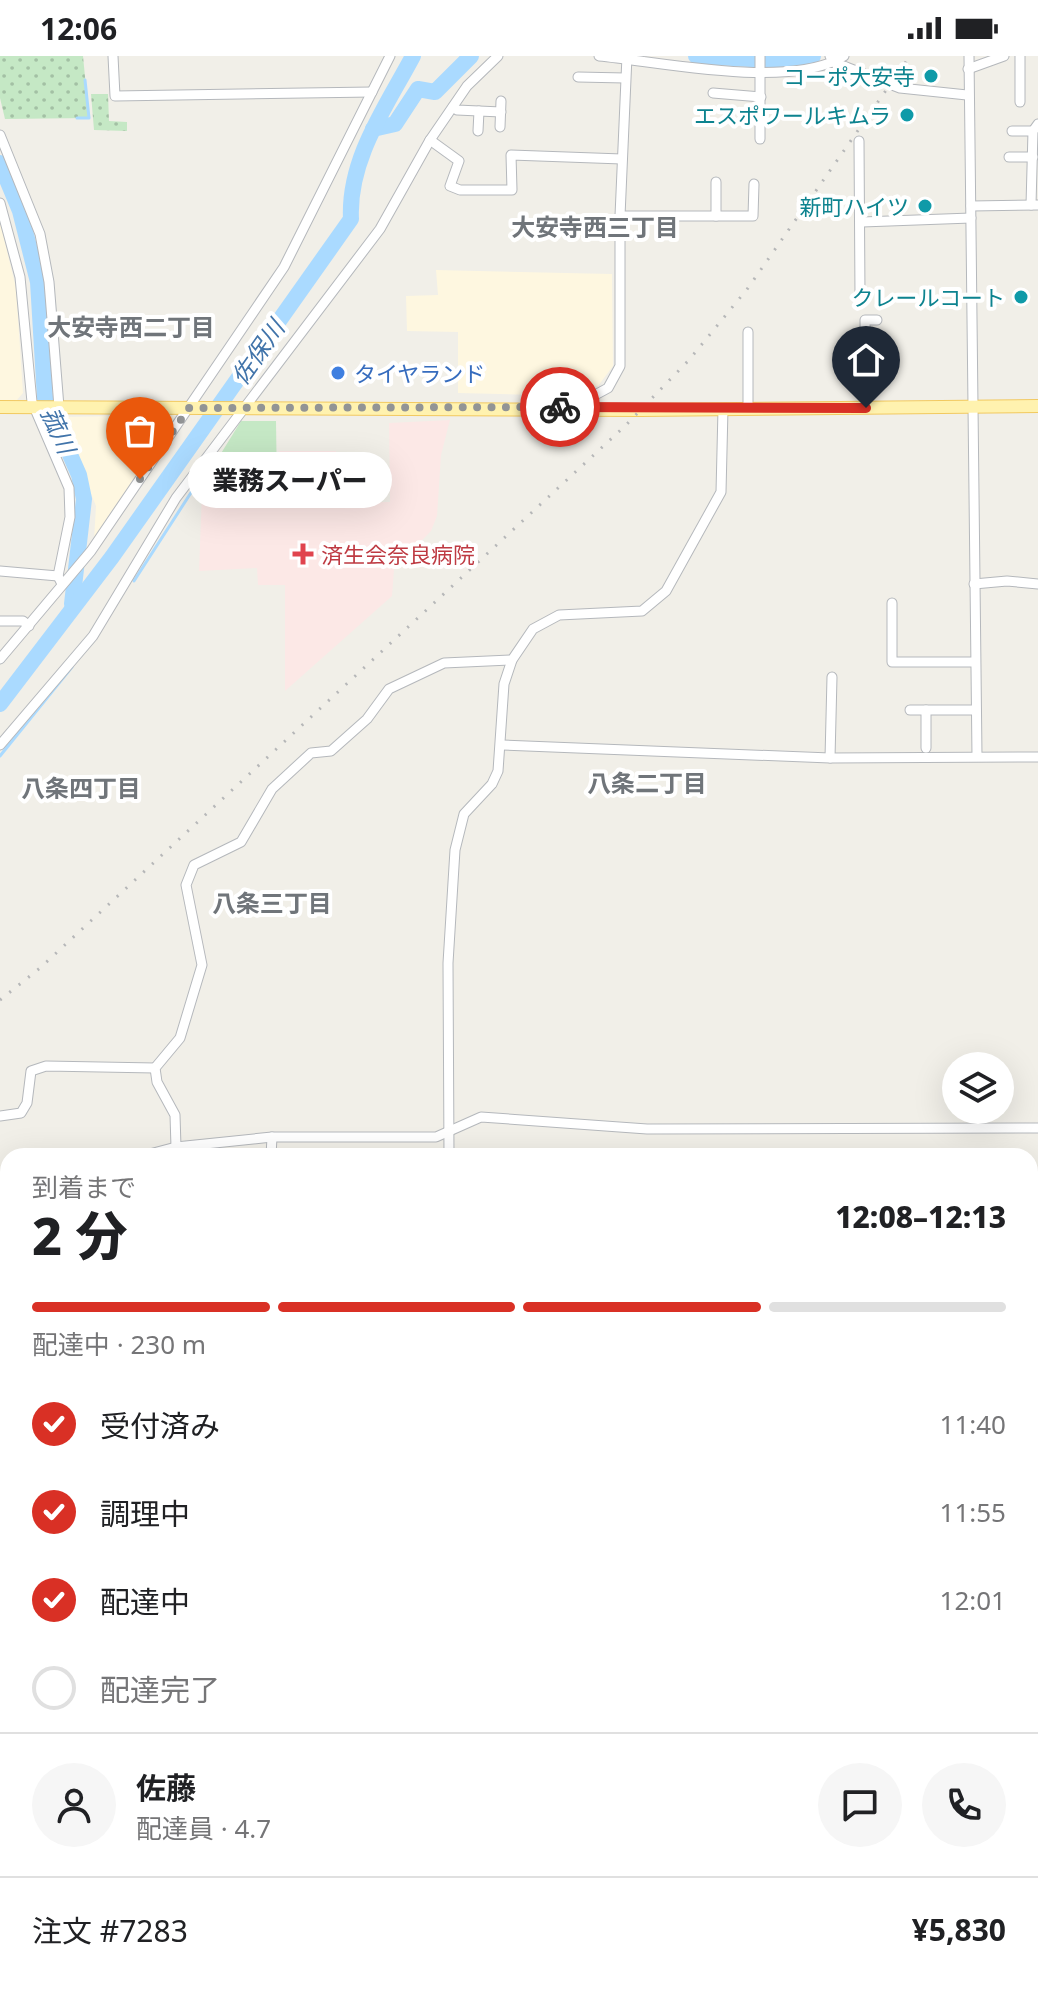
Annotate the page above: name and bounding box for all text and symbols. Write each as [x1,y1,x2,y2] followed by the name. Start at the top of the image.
[40,8,117,49] text: 12:06
[783,61,915,91] place label: コーポ大安寺
[922,67,940,85] marker: コーポ大安寺
[694,100,891,130] place label: エスポワールキムラ
[898,106,916,124] marker: エスポワールキムラ
[799,191,909,221] place label: 新町ハイツ
[916,197,934,215] marker: 新町ハイツ
[511,210,679,243] district label: 大安寺西三丁目
[851,282,1005,312] place label: クレールコート
[1012,288,1030,306] marker: クレールコート
[47,310,215,343] district label: 大安寺西二丁目
[223,311,293,391] water label: 佐保川
[832,326,900,408] pin
[844,338,888,382] icon: home
[354,358,485,388] place label: タイヤランド
[329,364,347,382] marker: タイヤランド
[520,367,600,447] courier
[538,385,582,429] icon: bike
[106,397,174,479] pin
[34,401,85,461] water label: 菰川
[118,409,162,453] icon: bag
[188,451,392,507] callout: 業務スーパー
[212,462,368,498] text: 業務スーパー
[321,539,475,569] place label: 済生会奈良病院
[292,543,314,565] marker: 済生会奈良病院
[587,766,707,799] district label: 八条二丁目
[21,771,141,804] district label: 八条四丁目
[212,886,332,919] district label: 八条三丁目
[942,1052,1014,1124] map controls
[942,1052,1014,1124] button: layers
[32,1169,136,1205] text: 到着まで
[835,1196,1006,1237] text: 12:08–12:13
[32,1199,128,1270] text: 2 分
[32,1326,206,1362] text: 配達中 · 230 m
[32,1402,76,1446] icon: check
[100,1405,220,1446] text: 受付済み
[940,1406,1006,1442] text: 11:40
[32,1490,76,1534] icon: check
[100,1493,190,1534] text: 調理中
[940,1494,1006,1530] text: 11:55
[32,1578,76,1622] icon: check
[100,1581,190,1622] text: 配達中
[940,1582,1006,1618] text: 12:01
[100,1669,220,1710] text: 配達完了
[32,1763,116,1847] button: person
[818,1763,902,1847] button: chat
[922,1763,1006,1847] button: phone
[136,1767,196,1808] text: 佐藤
[136,1810,271,1846] text: 配達員 · 4.7
[912,1909,1006,1950] text: ¥5,830
[32,1910,188,1951] text: 注文 #7283

